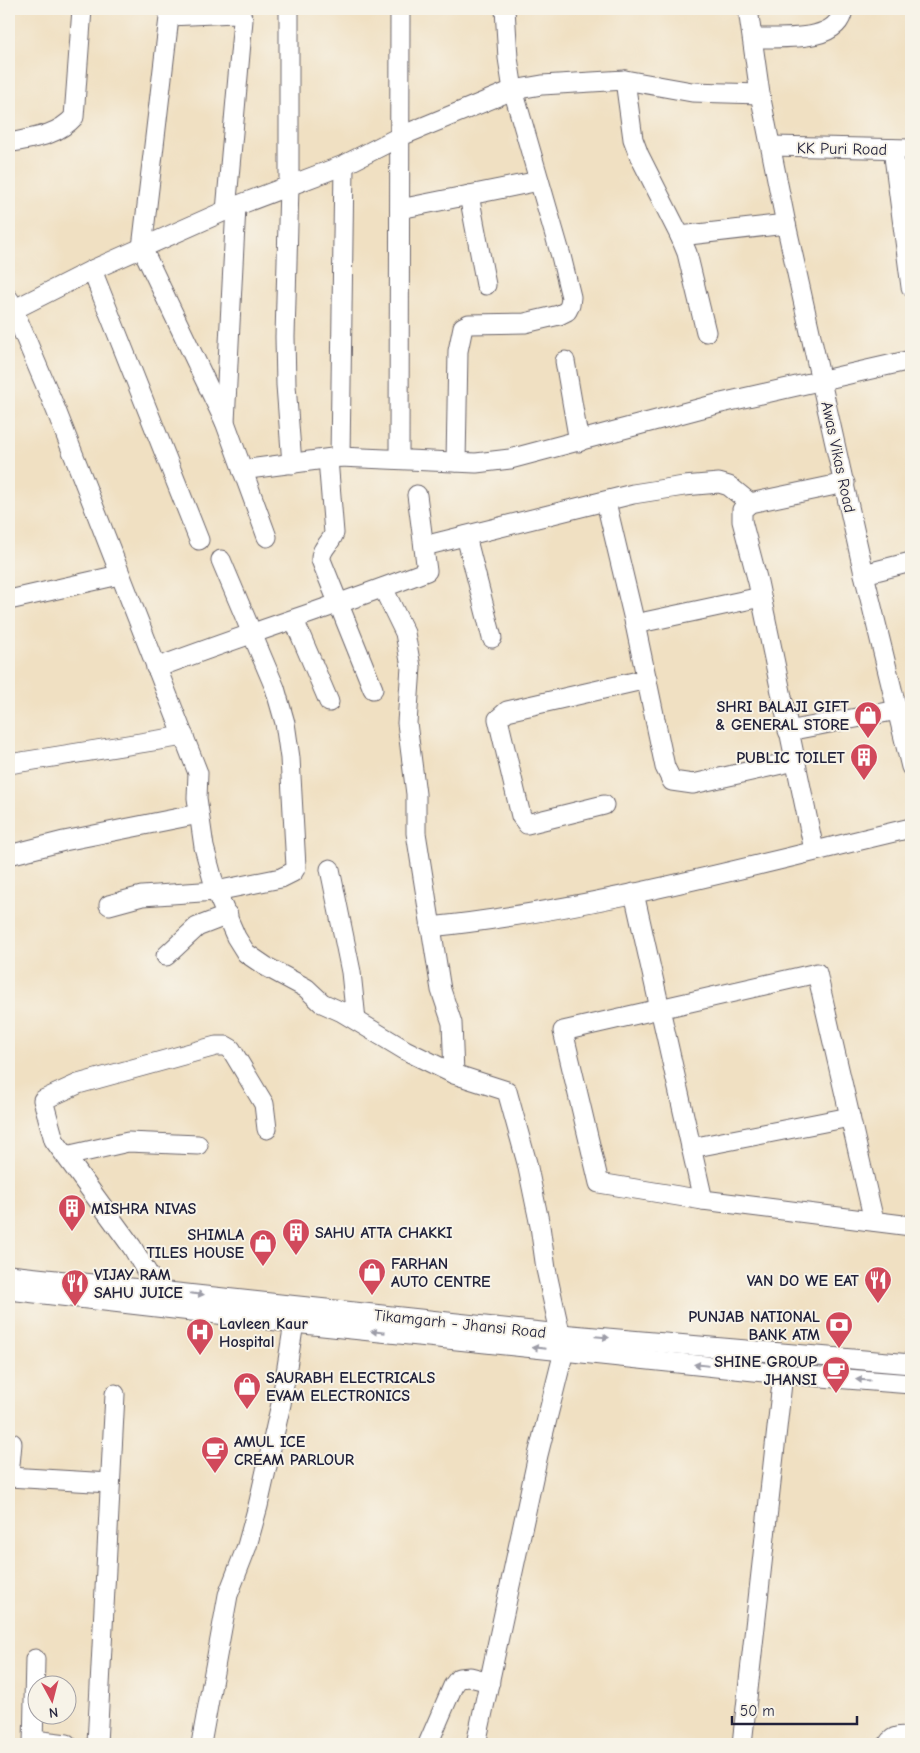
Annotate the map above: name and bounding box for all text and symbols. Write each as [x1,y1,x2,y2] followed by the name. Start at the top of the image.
[797,139,887,159] street label: KK Puri Road
[817,400,859,514] street label: Awas Vikas Road
[715,698,850,734] place label: SHRI BALAJI GIFT & GENERAL STORE
[853,700,883,739] shop icon: SHRI BALAJI GIFT & GENERAL STORE
[849,742,879,781] building icon: PUBLIC TOILET
[736,749,846,767] place label: PUBLIC TOILET
[57,1193,87,1232] building icon: MISHRA NIVAS
[91,1200,197,1218] place label: MISHRA NIVAS
[281,1217,311,1256] building icon: SAHU ATTA CHAKKI
[315,1224,452,1242] place label: SAHU ATTA CHAKKI
[146,1226,245,1262] place label: SHIMLA TILES HOUSE
[248,1228,278,1267] shop icon: SHIMLA TILES HOUSE
[391,1255,491,1291] place label: FARHAN AUTO CENTRE
[357,1257,387,1296] shop icon: FARHAN AUTO CENTRE
[863,1265,893,1304] restaurant icon: VAN DO WE EAT
[94,1266,183,1302] place label: VIJAY RAM SAHU JUICE
[60,1268,90,1307] restaurant icon: VIJAY RAM SAHU JUICE
[747,1272,860,1290] place label: VAN DO WE EAT
[189,1290,205,1298] one-way arrow
[373,1306,547,1342] street label: Tikamgarh - Jhansi Road
[688,1308,820,1344] place label: PUNJAB NATIONAL BANK ATM
[824,1310,854,1349] bank icon: PUNJAB NATIONAL BANK ATM
[219,1315,308,1351] place label: Lavleen Kaur Hospital
[185,1317,215,1356] hospital icon: Lavleen Kaur Hospital
[369,1327,385,1335] one-way arrow
[594,1333,610,1341] one-way arrow
[531,1344,547,1352] one-way arrow
[714,1353,817,1389] place label: SHINE GROUP JHANSI
[821,1355,851,1394] cafe icon: SHINE GROUP JHANSI
[693,1361,709,1369] one-way arrow
[266,1369,436,1405] place label: SAURABH ELECTRICALS EVAM ELECTRONICS
[232,1371,262,1410] shop icon: SAURABH ELECTRICALS EVAM ELECTRONICS
[854,1376,870,1384] one-way arrow
[234,1433,355,1469] place label: AMUL ICE CREAM PARLOUR
[200,1435,230,1474] cafe icon: AMUL ICE CREAM PARLOUR
[28,1676,78,1726] north arrow
[732,1693,858,1725] scale bar
[740,1702,775,1720] text: 50 m
[48,1703,59,1721] text: N

